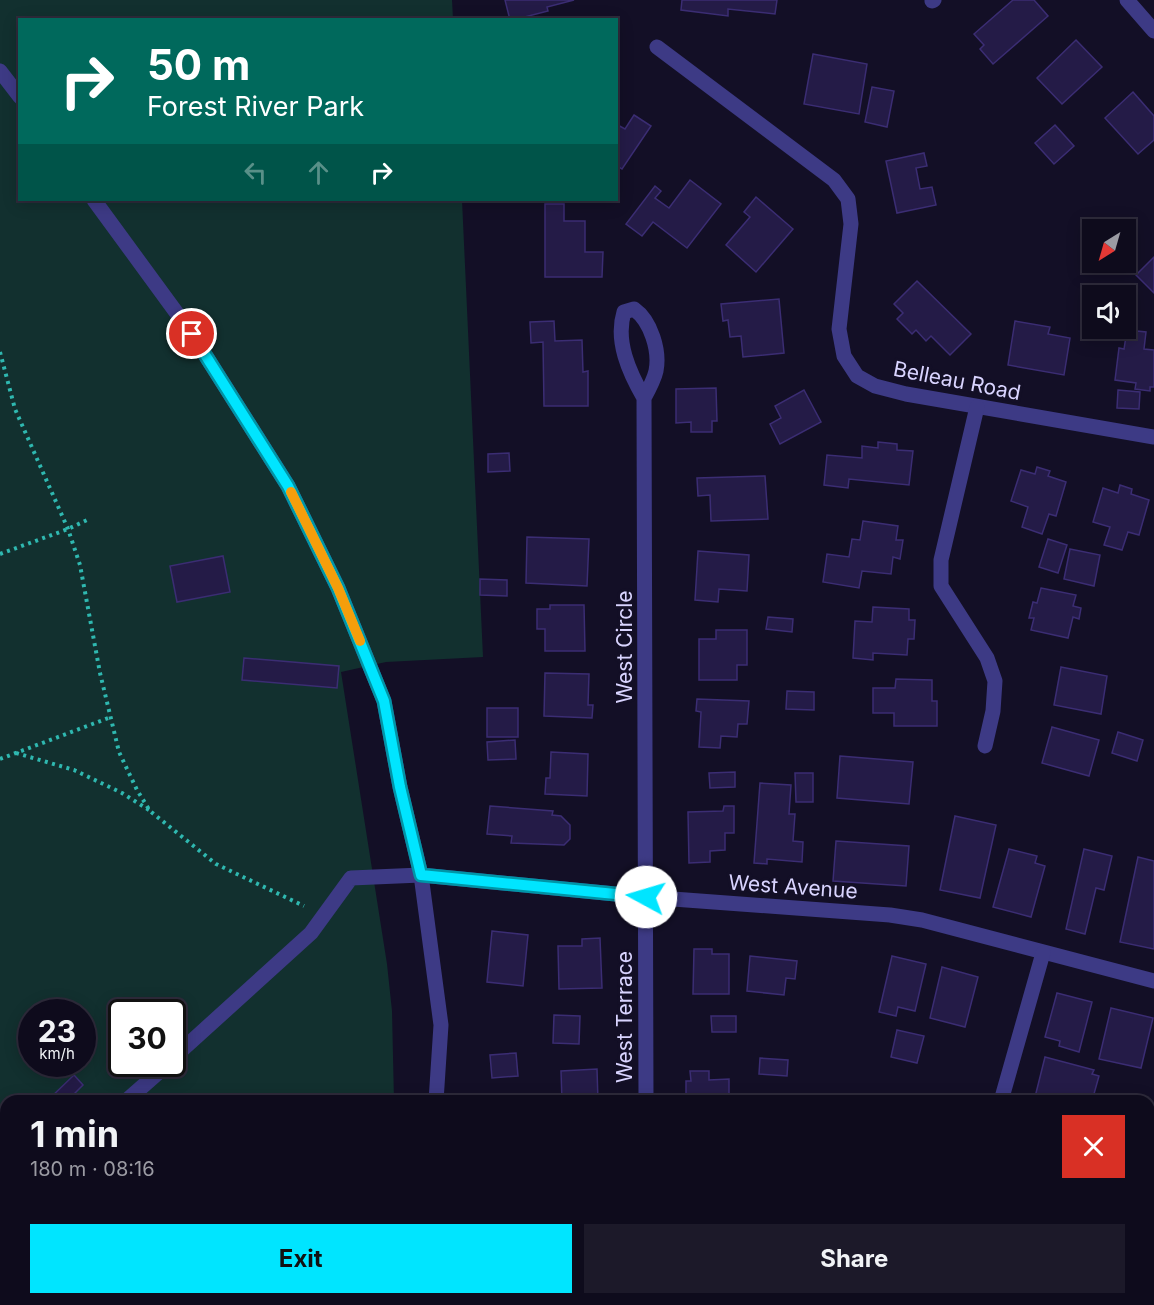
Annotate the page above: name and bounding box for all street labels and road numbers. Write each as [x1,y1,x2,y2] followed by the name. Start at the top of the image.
[891,356,1023,405] street label: Belleau Road
[612,590,637,704] street label: West Circle
[728,870,858,903] street label: West Avenue
[612,951,637,1083] street label: West Terrace

